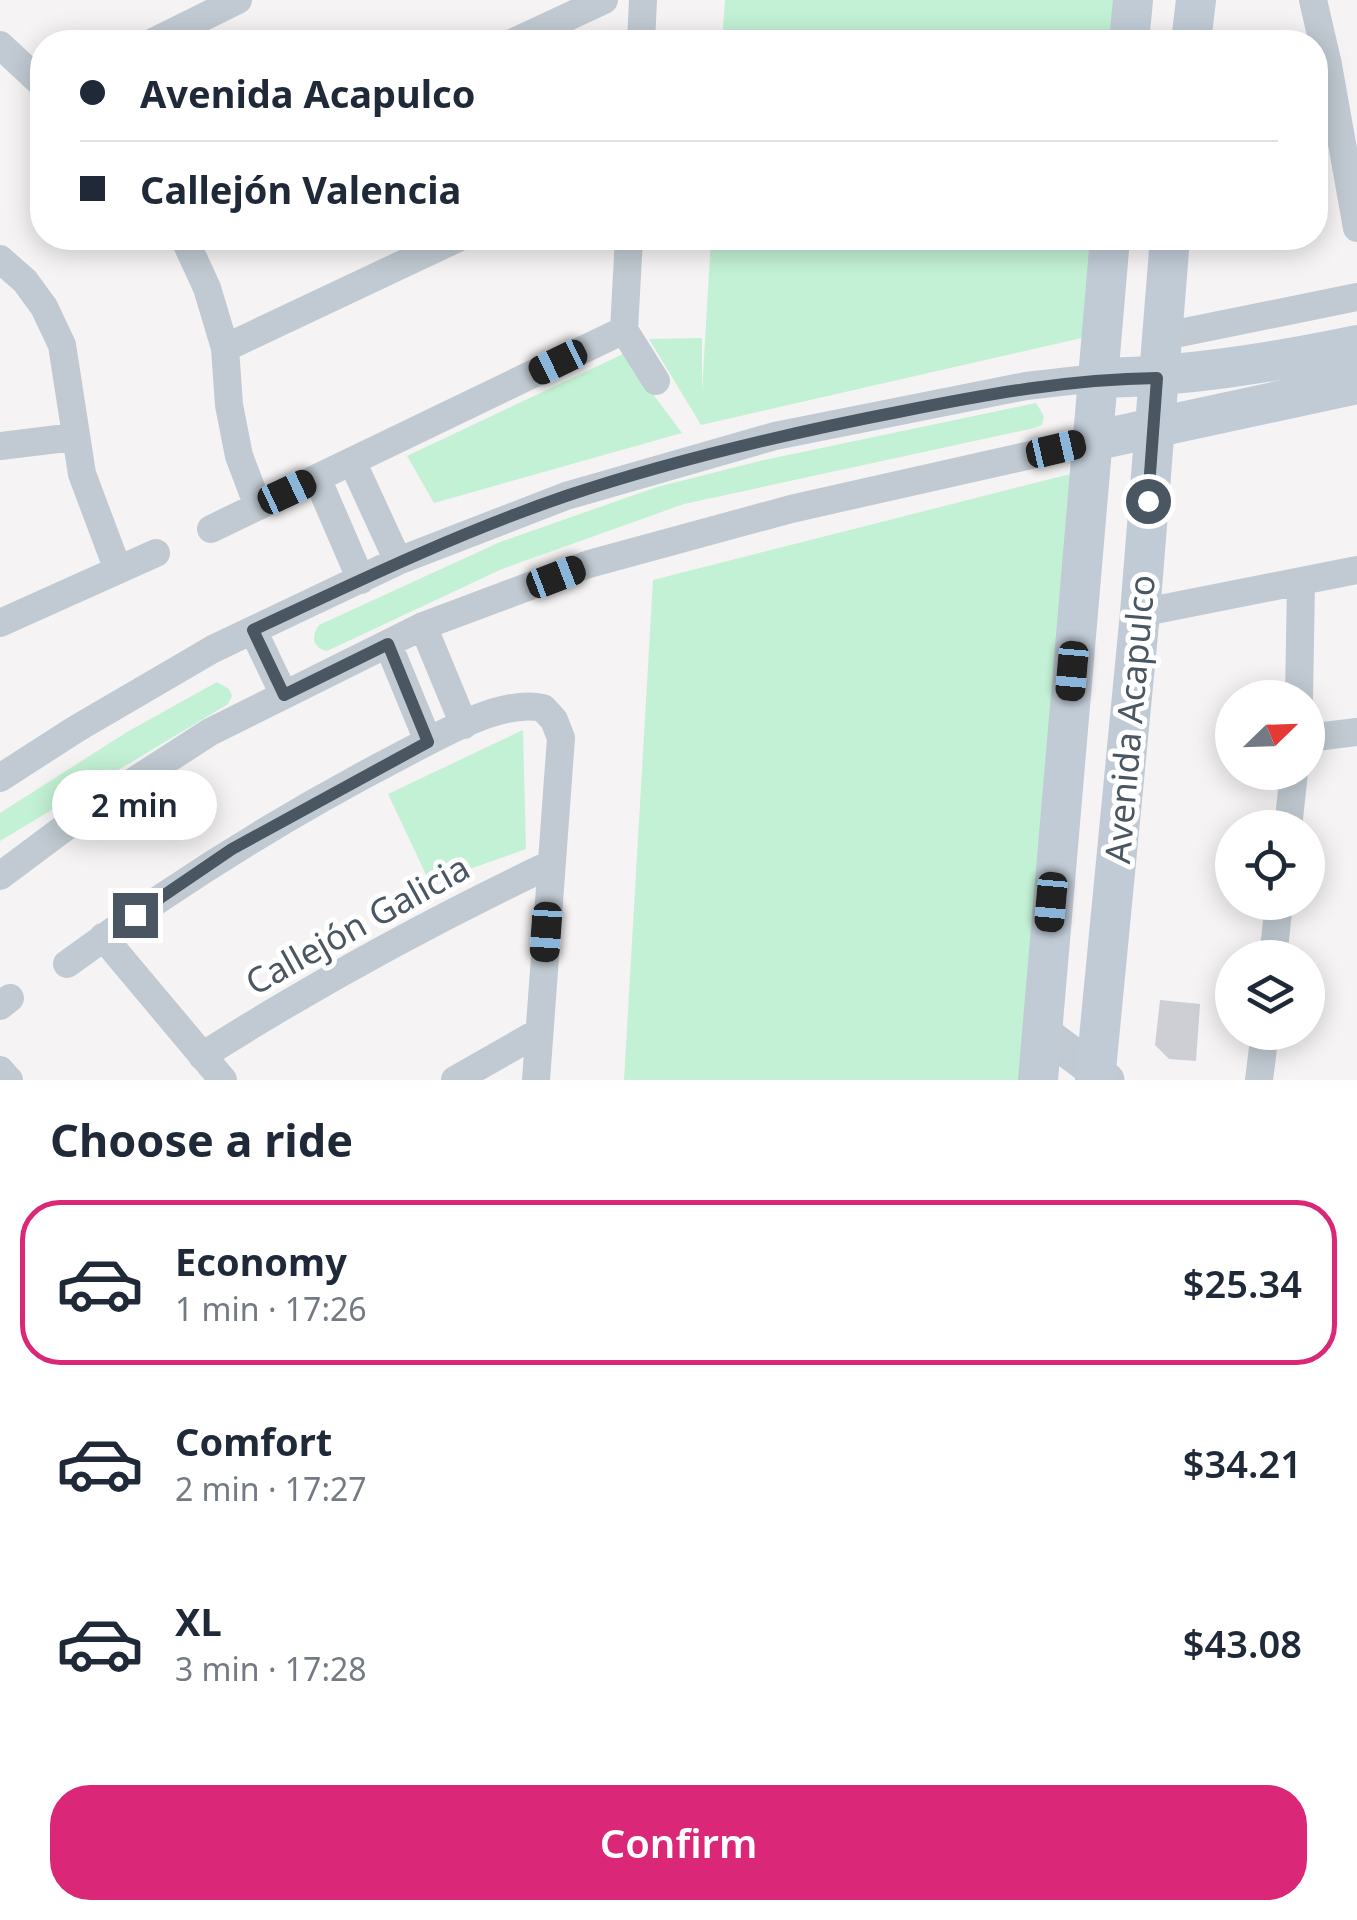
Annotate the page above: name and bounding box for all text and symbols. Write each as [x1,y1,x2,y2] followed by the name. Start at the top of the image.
[140,67,475,119] text: Avenida Acapulco
[140,163,461,215] text: Callejón Valencia
[524,335,592,389] car
[1023,428,1089,470] car
[253,466,321,518] car
[1126,479,1171,524] route start
[523,552,589,602] car
[1093,573,1165,865] street label: Avenida Acapulco
[1054,640,1090,702] car
[1215,680,1325,790] north arrow
[1215,680,1325,1050] map controls
[52,770,218,840] callout: 2 min
[91,783,178,826] text: 2 min
[1215,810,1325,920] button: locate
[237,843,477,1005] street label: Callejón Galicia
[1033,871,1069,933] car
[113,893,158,938] route end
[529,901,563,963] car
[1215,940,1325,1050] button: layers
[50,1109,353,1170] text: Choose a ride
[175,1235,347,1287] text: Economy
[55,1238,145,1328] icon: car
[1183,1257,1302,1309] text: $25.34
[175,1287,367,1330] text: 1 min · 17:26
[175,1415,332,1467] text: Comfort
[55,1418,145,1508] icon: car
[1183,1437,1302,1489] text: $34.21
[175,1467,367,1510] text: 2 min · 17:27
[175,1595,222,1647] text: XL
[55,1598,145,1688] icon: car
[1183,1617,1302,1669] text: $43.08
[175,1647,367,1690] text: 3 min · 17:28
[50,1785,1307,1900] button: Confirm

